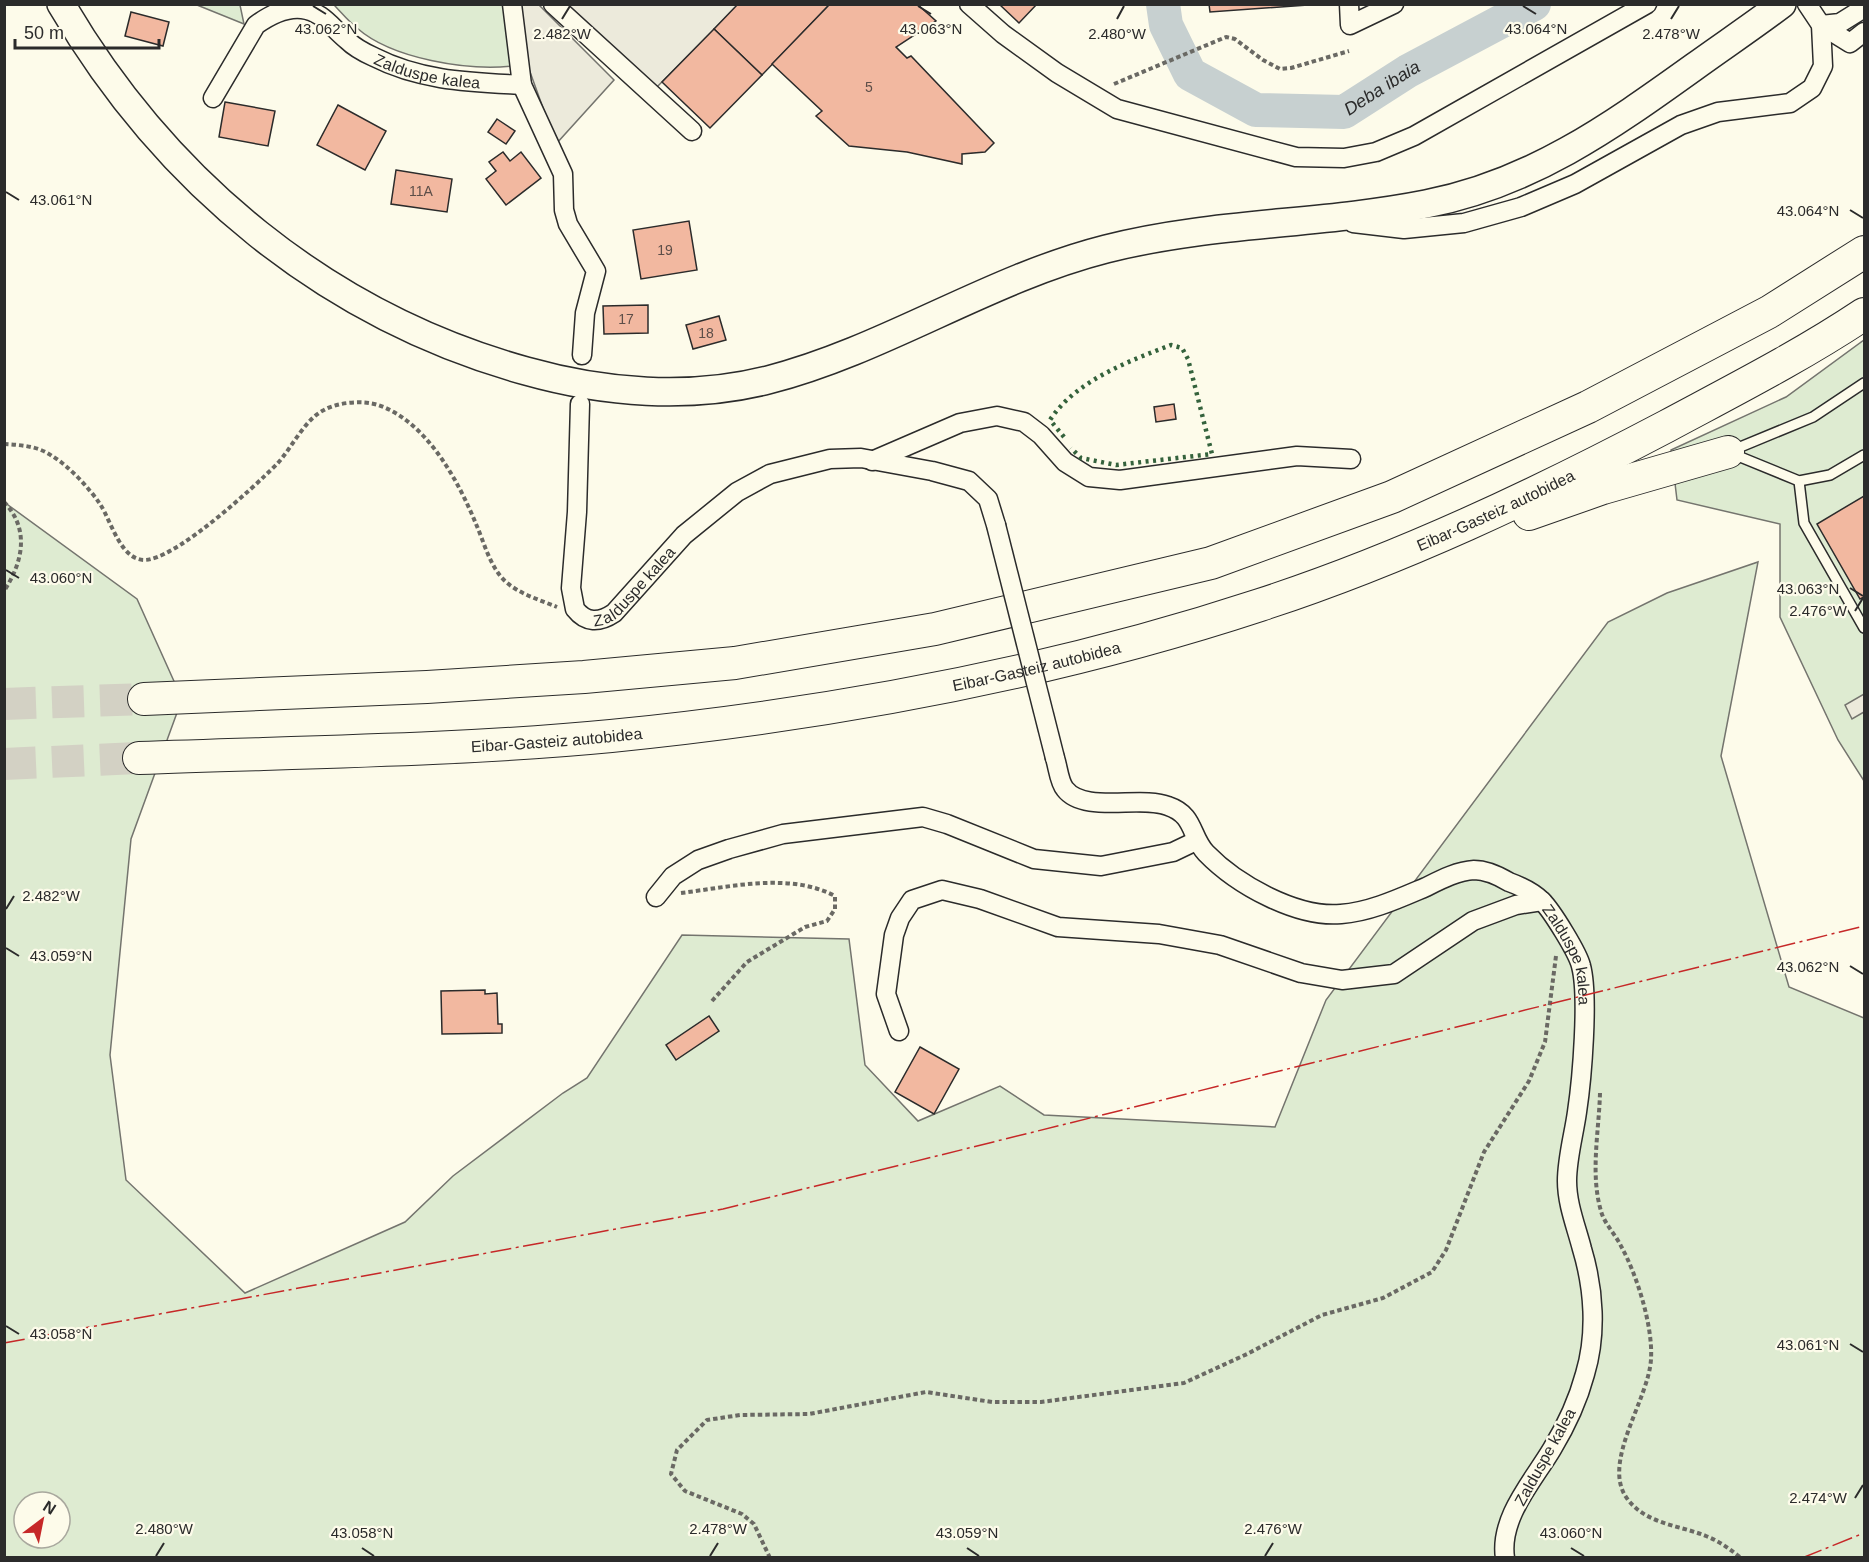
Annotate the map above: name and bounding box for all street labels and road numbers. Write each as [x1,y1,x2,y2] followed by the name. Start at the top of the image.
[372,50,481,91] street label: Zalduspe kalea
[1414,466,1577,554] street label: Eibar-Gasteiz autobidea
[592,543,678,629] street label: Zalduspe kalea
[951,638,1122,694] street label: Eibar-Gasteiz autobidea
[470,724,643,755] street label: Eibar-Gasteiz autobidea
[1540,901,1593,1005] street label: Zalduspe kalea
[1511,1405,1579,1509] street label: Zalduspe kalea

